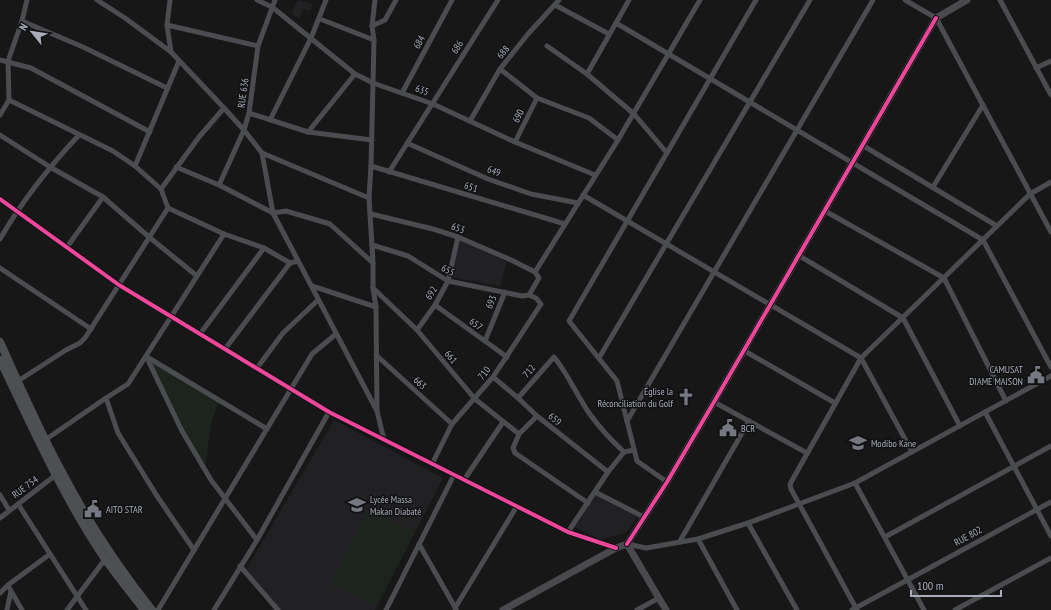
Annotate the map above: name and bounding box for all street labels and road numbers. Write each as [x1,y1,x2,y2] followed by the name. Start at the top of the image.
[410,33,428,51] street label: 684
[448,37,466,56] street label: 686
[494,43,512,61] street label: 688
[234,77,252,109] street label: RUE 636
[413,82,431,98] street label: 635
[509,107,527,125] street label: 690
[485,163,503,179] street label: 649
[463,179,479,195] street label: 651
[449,220,467,236] street label: 653
[439,261,457,279] street label: 655
[422,284,440,302] street label: 692
[482,293,500,311] street label: 693
[467,315,485,333] street label: 657
[442,348,460,366] street label: 661
[520,362,538,380] street label: 712
[475,363,494,382] street label: 710
[411,374,429,392] street label: 663
[546,410,564,428] street label: 659
[9,473,41,501] street label: RUE 754
[952,523,984,549] street label: RUE 802

